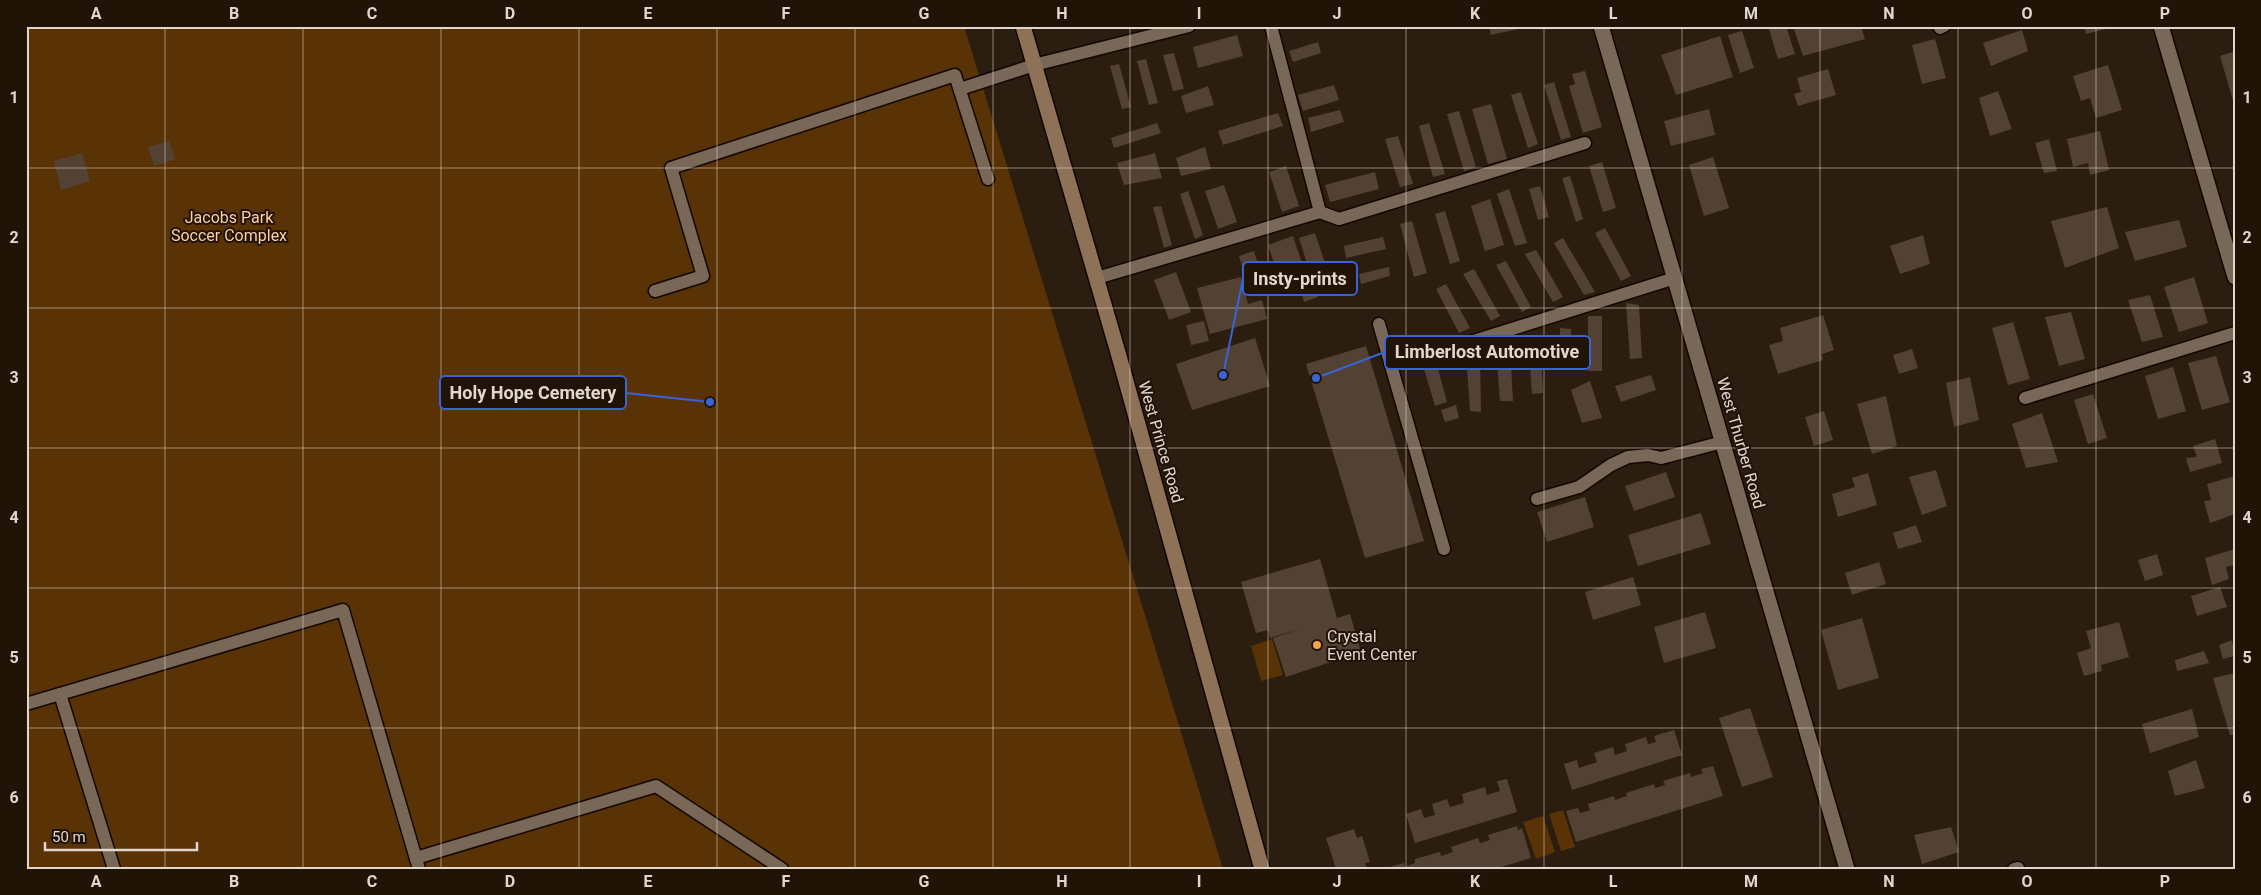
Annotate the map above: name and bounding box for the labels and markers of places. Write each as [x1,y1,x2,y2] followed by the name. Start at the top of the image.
[1243,262,1357,295] callout: Insty-prints
[1385,336,1590,369] callout: Limberlost Automotive
[440,376,626,409] callout: Holy Hope Cemetery
[1327,627,1418,664] place label: Crystal Event Center
[1311,639,1323,651] marker: Crystal Event Center

